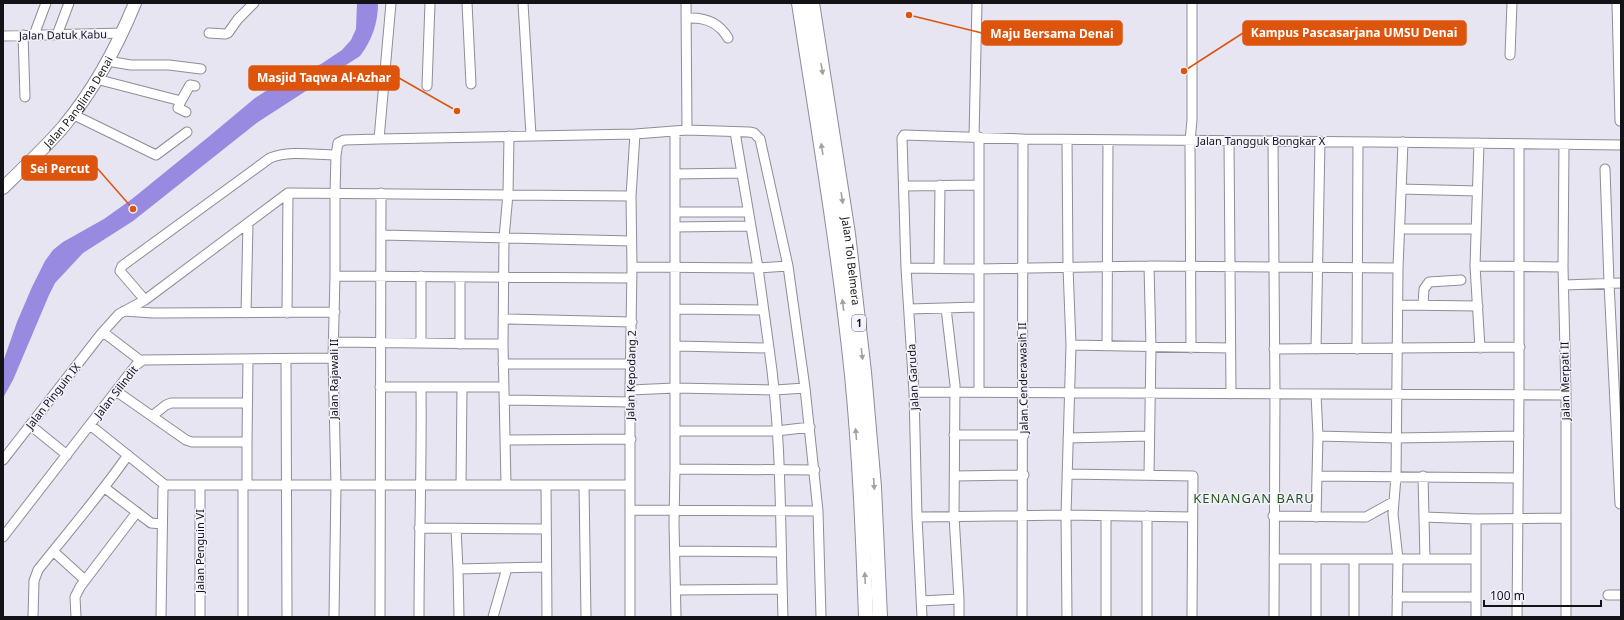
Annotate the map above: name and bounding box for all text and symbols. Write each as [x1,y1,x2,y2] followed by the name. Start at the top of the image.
[982,21,1122,45] callout: Maju Bersama Denai
[1243,21,1466,45] callout: Kampus Pascasarjana UMSU Denai
[1251,24,1457,41] text: Kampus Pascasarjana UMSU Denai
[990,25,1114,42] text: Maju Bersama Denai
[18,26,107,43] street label: Jalan Datuk Kabu
[39,53,116,151] street label: Jalan Panglima Denai
[819,63,825,75] one-way arrow
[249,66,399,90] callout: Masjid Taqwa Al-Azhar
[257,69,392,86] text: Masjid Taqwa Al-Azhar
[1196,133,1326,148] street label: Jalan Tangguk Bongkar X
[818,142,824,155] one-way arrow
[22,156,97,180] callout: Sei Percut
[30,160,90,177] text: Sei Percut
[839,191,845,204] one-way arrow
[838,215,864,306] street label: Jalan Tol Belmera
[840,299,846,311] one-way arrow
[852,315,866,331] road number: 1
[1014,322,1031,435] street label: Jalan Cenderawasih II
[622,330,639,421] street label: Jalan Kepodang 2
[326,338,341,420] street label: Jalan Rajawali II
[1556,341,1573,421] street label: Jalan Merpati II
[903,344,922,412] street label: Jalan Garuda
[859,348,866,360] one-way arrow
[21,359,84,433] street label: Jalan Pinguin IX
[90,362,141,422] street label: Jalan Silindit
[853,428,860,440] one-way arrow
[870,478,877,490] one-way arrow
[1193,489,1315,507] district label: KENANGAN BARU
[192,509,207,594] street label: Jalan Penguin VI
[861,572,868,584] one-way arrow
[1484,582,1601,608] scale bar
[1490,587,1525,604] text: 100 m

